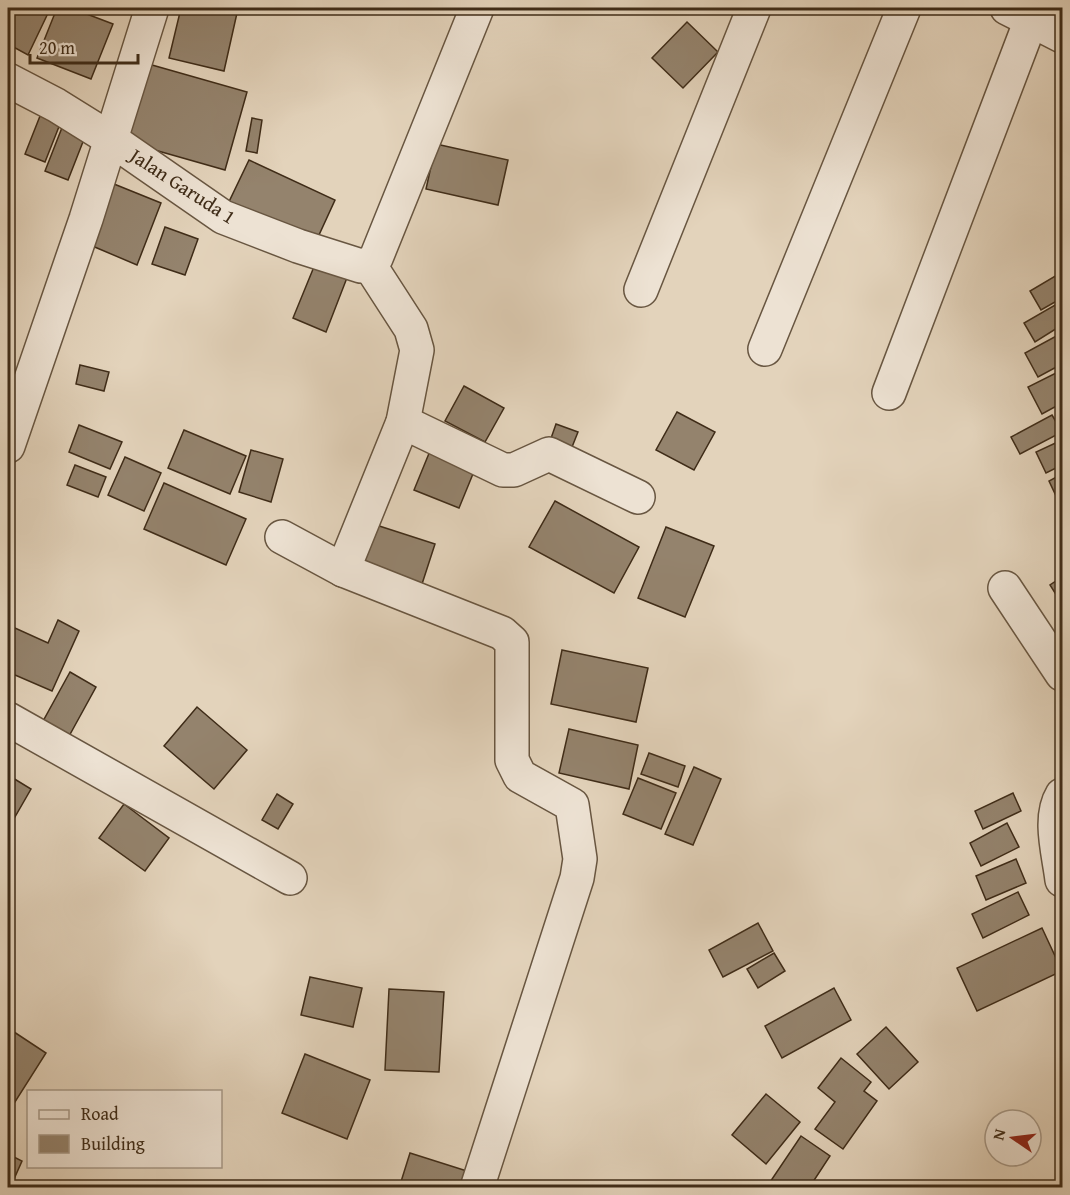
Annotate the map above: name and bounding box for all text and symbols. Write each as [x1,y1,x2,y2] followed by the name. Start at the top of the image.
[30,27,138,65] scale bar
[39,34,75,61] text: 20 m
[122,139,242,231] street label: Jalan Garuda 1
[27,1090,222,1168] legend
[81,1100,119,1127] text: Road
[983,1108,1043,1168] north arrow
[986,1126,1011,1142] text: N
[81,1130,145,1157] text: Building

